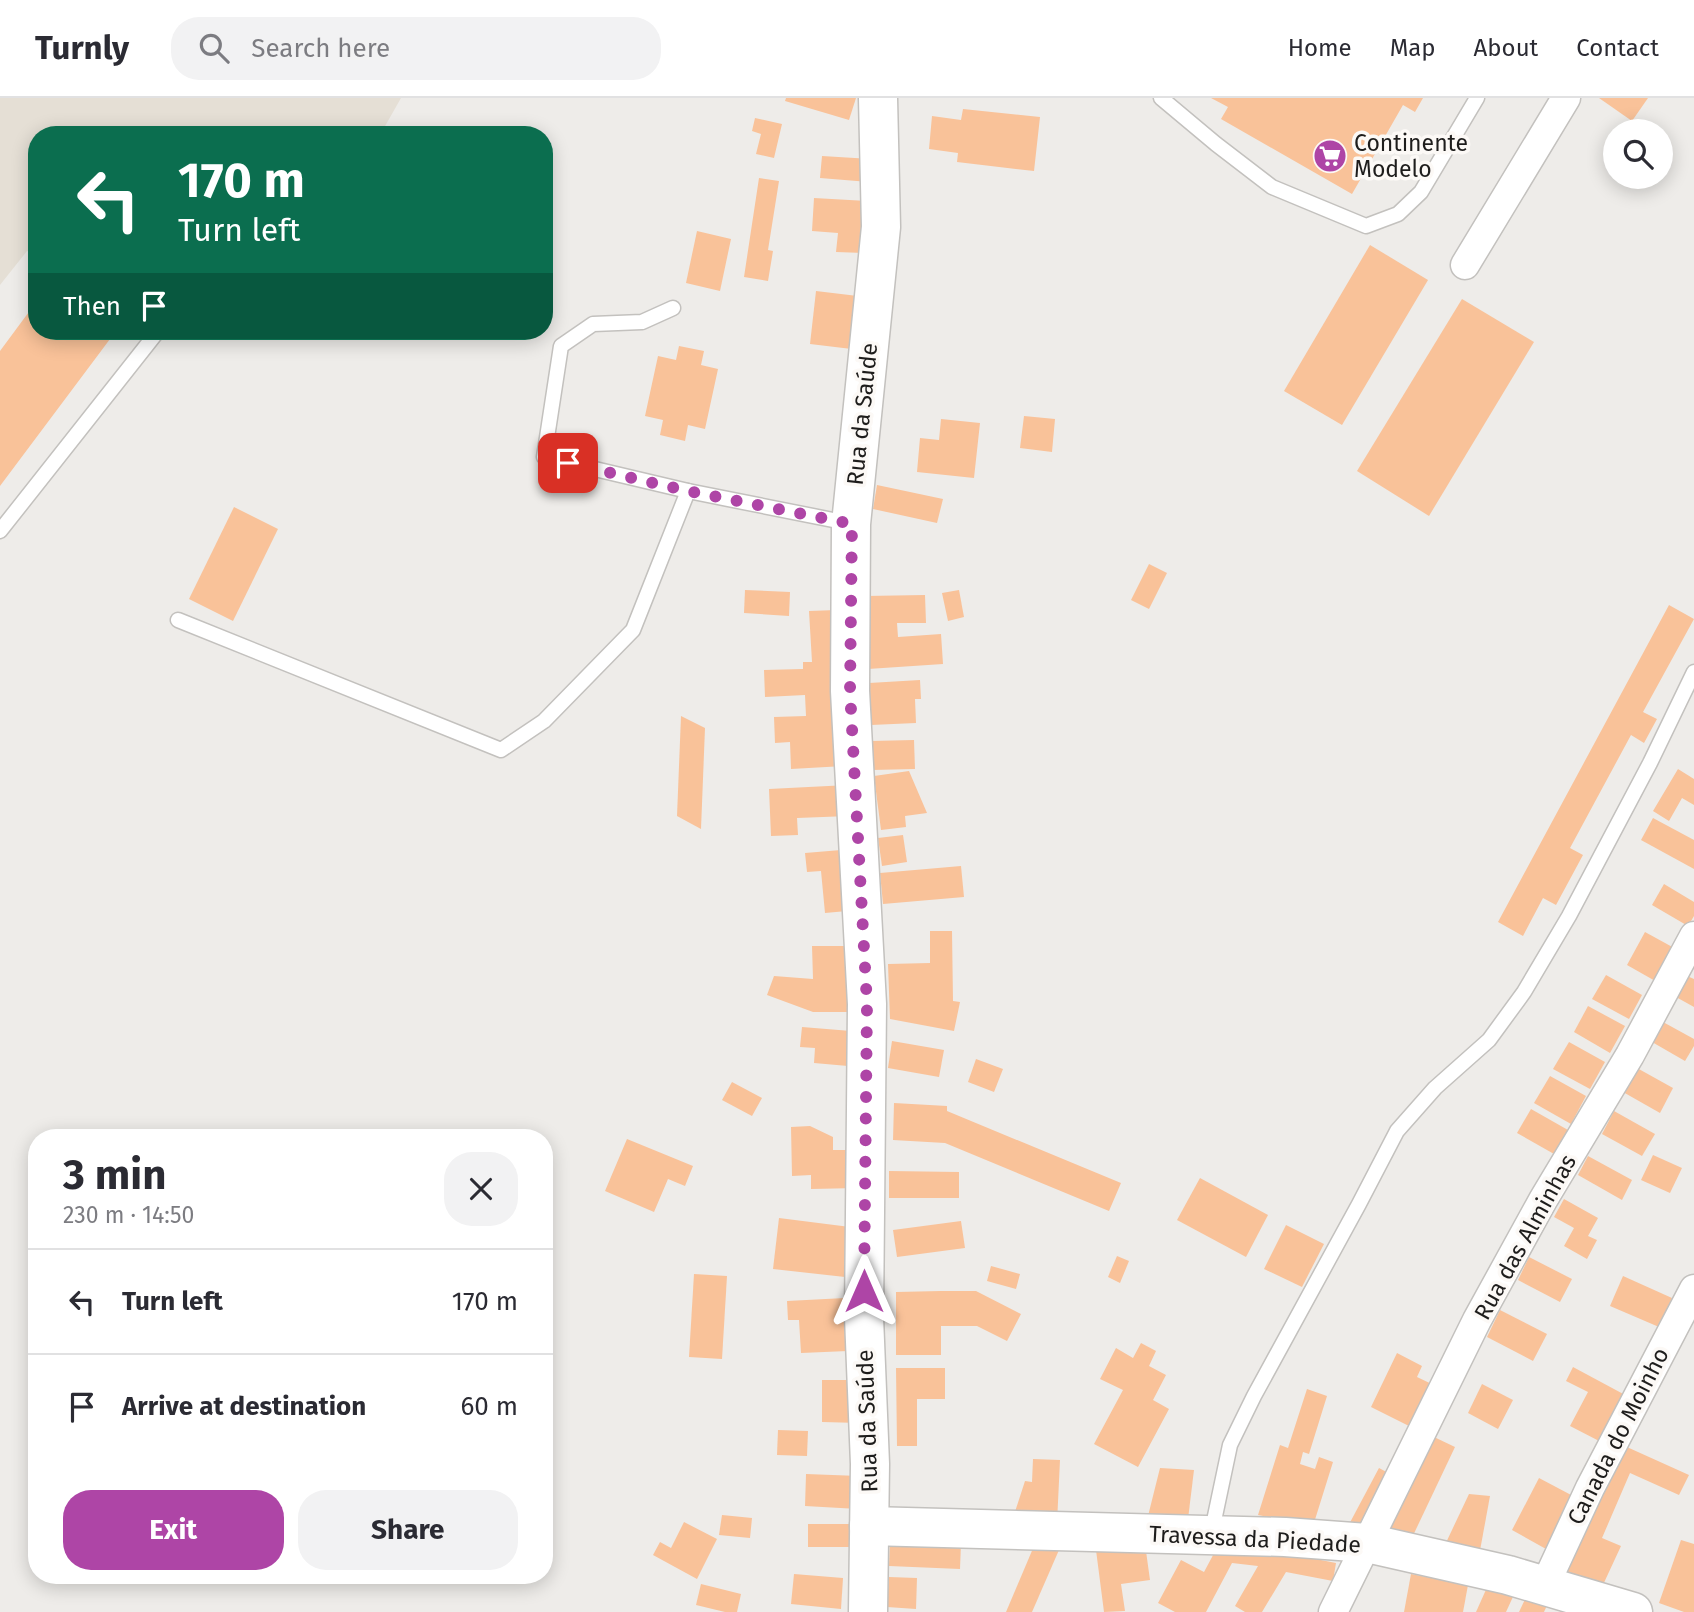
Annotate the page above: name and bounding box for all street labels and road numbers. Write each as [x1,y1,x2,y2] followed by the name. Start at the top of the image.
[841,341,883,487] street label: Rua da Saúde
[1468,1149,1582,1325] street label: Rua das Alminhas
[1561,1343,1675,1529] street label: Canada do Moinho
[851,1349,883,1493] street label: Rua da Saúde
[1148,1519,1362,1559] street label: Travessa da Piedade

